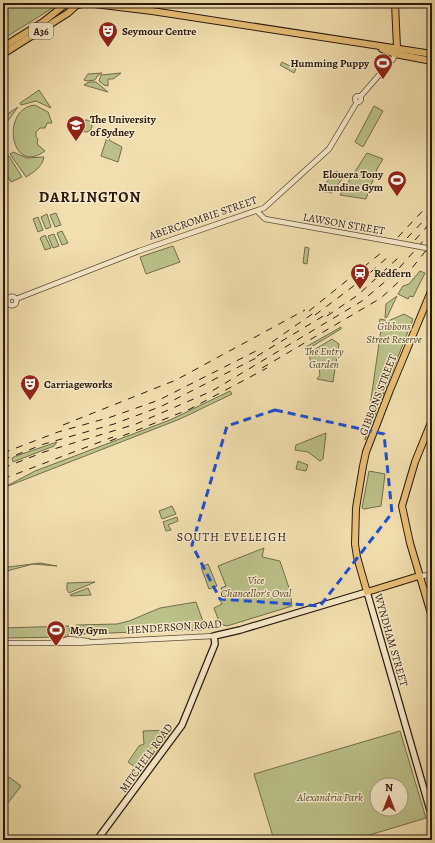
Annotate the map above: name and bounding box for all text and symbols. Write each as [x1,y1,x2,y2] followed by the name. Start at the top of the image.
[97,20,119,48] theatre icon: Seymour Centre
[29,23,53,39] road number: A36
[122,24,196,39] place label: Seymour Centre
[372,52,394,80] sports icon: Humming Puppy
[290,56,370,71] place label: Humming Puppy
[90,112,157,140] place label: The University of Sydney
[65,114,87,142] school or university icon: The University of Sydney
[318,167,384,195] place label: Elouera Tony Mundine Gym
[386,169,408,197] sports icon: Elouera Tony Mundine Gym
[39,187,141,207] district label: DARLINGTON
[146,192,259,244] street label: ABERCROMBIE STREET
[302,209,386,239] street label: LAWSON STREET
[349,262,371,290] station icon: Redfern
[374,266,411,281] place label: Redfern
[366,319,422,347] park label: Gibbons Street Reserve
[304,344,344,372] park label: The Entry Garden
[356,352,400,438] street label: GIBBONS STREET
[19,373,41,401] theatre icon: Carriageworks
[44,377,113,392] place label: Carriageworks
[177,529,287,545] district label: SOUTH EVELEIGH
[220,573,292,601] park label: Vice Chancellor's Oval
[370,591,411,688] street label: WYNDHAM STREET
[126,616,222,638] street label: HENDERSON ROAD
[45,619,67,647] sports icon: My Gym
[70,623,107,638] place label: My Gym
[116,720,176,796] street label: MITCHELL ROAD
[369,777,409,817] north arrow
[385,780,393,795] text: N
[296,790,363,805] park label: Alexandria Park

